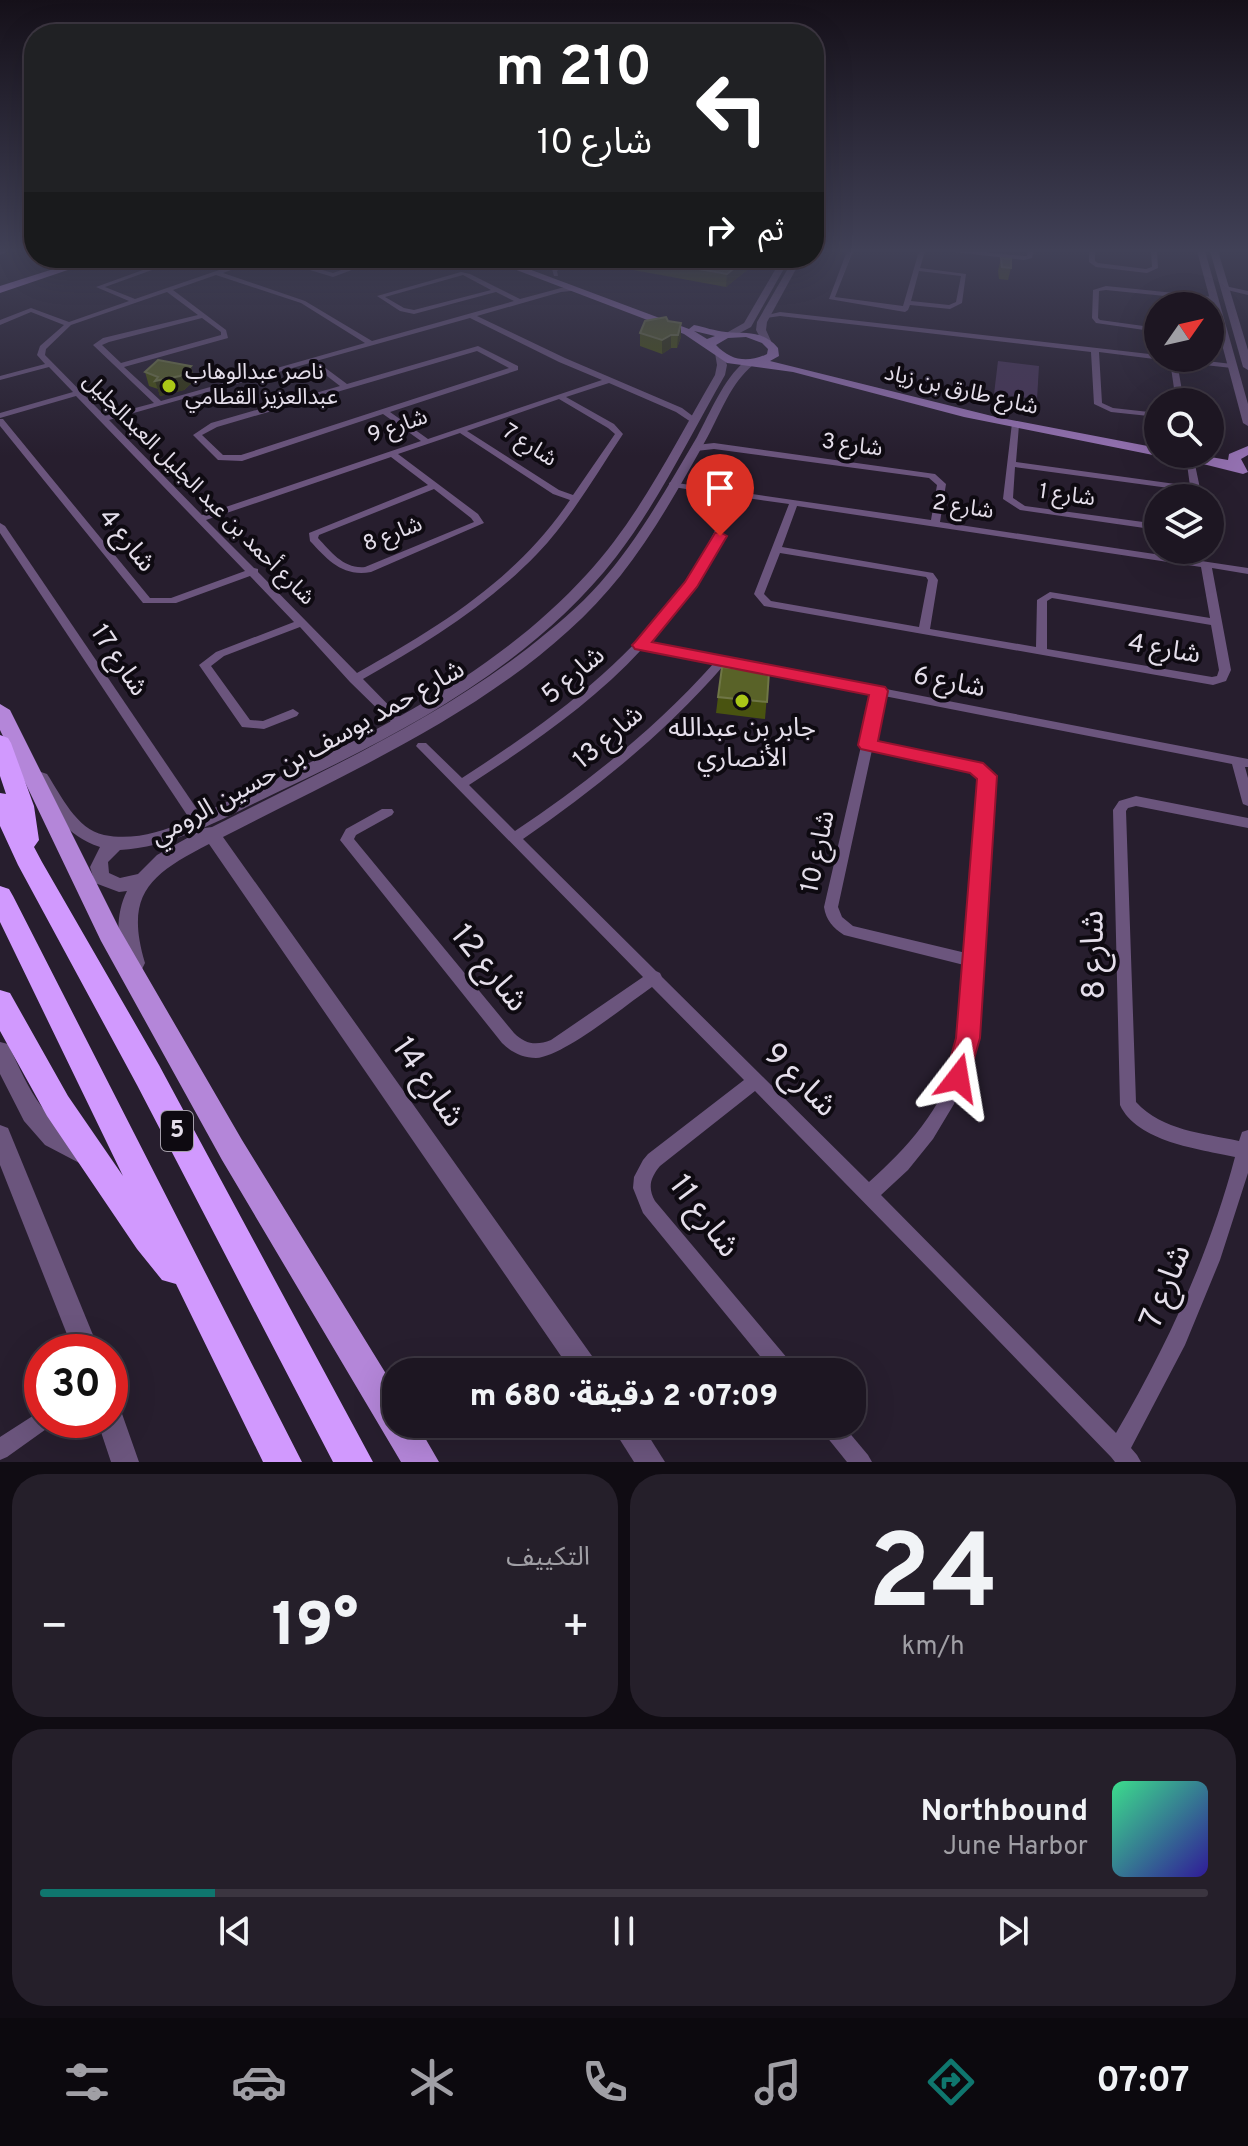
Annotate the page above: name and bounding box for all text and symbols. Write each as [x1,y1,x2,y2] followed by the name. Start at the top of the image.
[495,35,652,105] text: 210 m
[680,56,784,160] icon: left
[537,121,652,167] text: شارع 10
[698,208,742,252] icon: right
[758,214,784,251] text: ثم
[1144,292,1224,372] north arrow
[1144,292,1224,564] map controls
[185,360,338,413] place label: ناصر عبدالوهاب عبدالعزيز القطامي
[881,360,1041,423] street label: شارع طارق بن زياد
[76,367,321,612] street label: شارع أحمد بن عبد الجليل العبدالجليل
[160,377,178,395] marker: ناصر عبدالوهاب عبدالعزيز القطامي
[1144,388,1224,468] button: search
[365,404,432,451] street label: شارع 9
[496,418,561,474] street label: شارع 7
[820,428,884,465] street label: شارع 3
[686,454,754,536] pin
[698,466,742,510] icon: arrive
[1037,479,1097,514] street label: شارع 1
[1144,484,1224,564] button: layers
[930,490,995,527] street label: شارع 2
[90,502,162,580] street label: شارع 4
[359,511,427,560] street label: شارع 8
[82,619,154,703] street label: شارع 17
[1125,627,1203,673] street label: شارع 4
[535,640,613,712] street label: شارع 5
[145,654,471,855] street label: شارع حمد يوسف بن حسين الرومي
[910,660,988,706] street label: شارع 6
[733,692,751,710] marker: جابر بن عبدالله الأنصاري
[567,699,651,777] street label: شارع 13
[668,713,816,777] place label: جابر بن عبدالله الأنصاري
[794,808,844,896] street label: شارع 10
[1074,910,1117,1000] street label: شارع 8
[440,917,535,1022] street label: شارع 12
[381,1030,472,1136] street label: شارع 14
[753,1035,845,1127] street label: شارع 9
[916,1036,1000,1120] position arrow
[161,1111,193,1151] road number: 5
[658,1168,747,1267] street label: شارع 11
[1132,1239,1203,1335] street label: شارع 7
[24,1334,128,1438] speed limit sign: 30
[470,1379,778,1416] text: 07:09 · 2 دقيقة · 680 m
[868,1513,998,1645] text: 24
[506,1542,590,1575] text: التكييف
[272,1591,358,1667] text: 19°
[40,1601,68,1657] text: −
[562,1601,590,1657] text: +
[901,1631,965,1664] text: km/h
[921,1794,1088,1831] text: Northbound
[943,1831,1088,1864] text: June Harbor
[213,1909,257,1953] icon: previous
[602,1909,646,1953] icon: pause
[991,1909,1035,1953] icon: next
[59,2054,115,2110] icon: filters
[231,2054,287,2110] icon: car
[404,2054,460,2110] icon: climate
[577,2054,633,2110] icon: phone
[750,2054,806,2110] icon: music
[923,2054,979,2110] icon: directions
[1096,2059,1190,2105] text: 07:07

